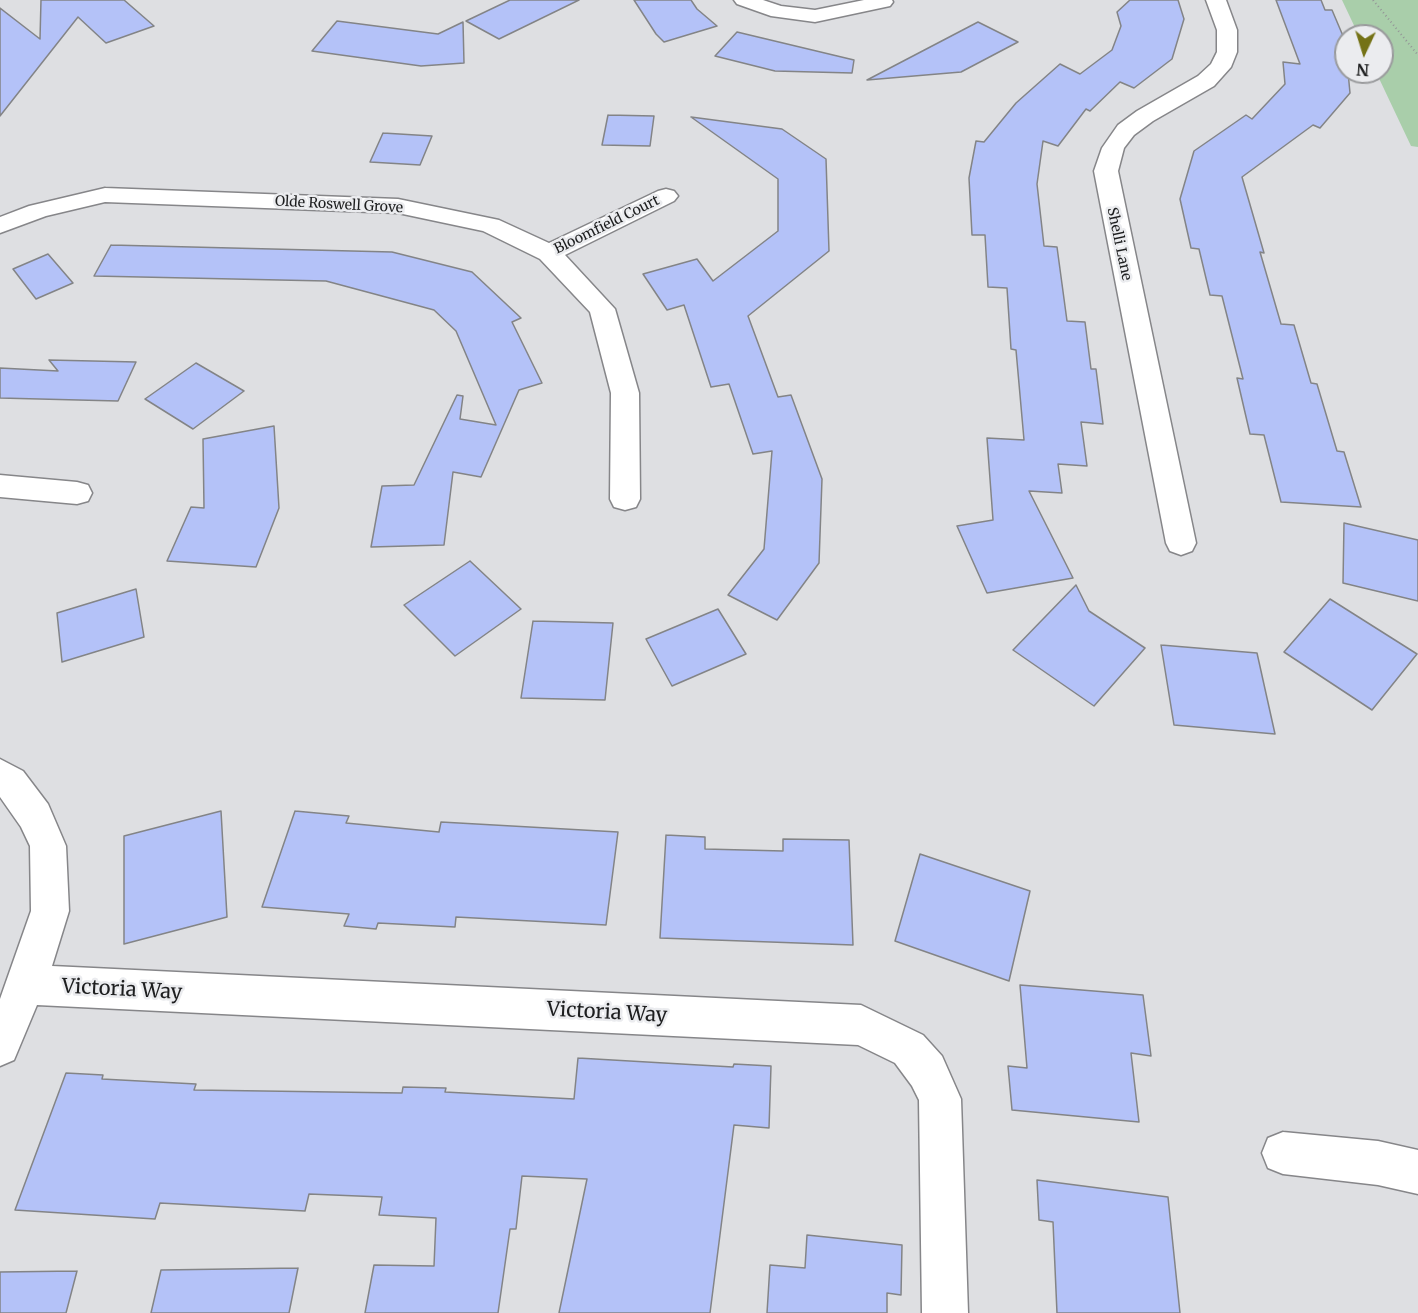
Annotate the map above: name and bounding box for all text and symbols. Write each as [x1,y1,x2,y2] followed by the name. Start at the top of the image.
[1334,24,1394,84] north arrow
[1356,60,1370,80] text: N
[552,192,662,258] street label: Bloomfield Court
[275,193,403,217] street label: Olde Roswell Grove
[1103,206,1135,282] street label: Shelli Lane
[61,975,183,1005] street label: Victoria Way
[546,998,668,1028] street label: Victoria Way

